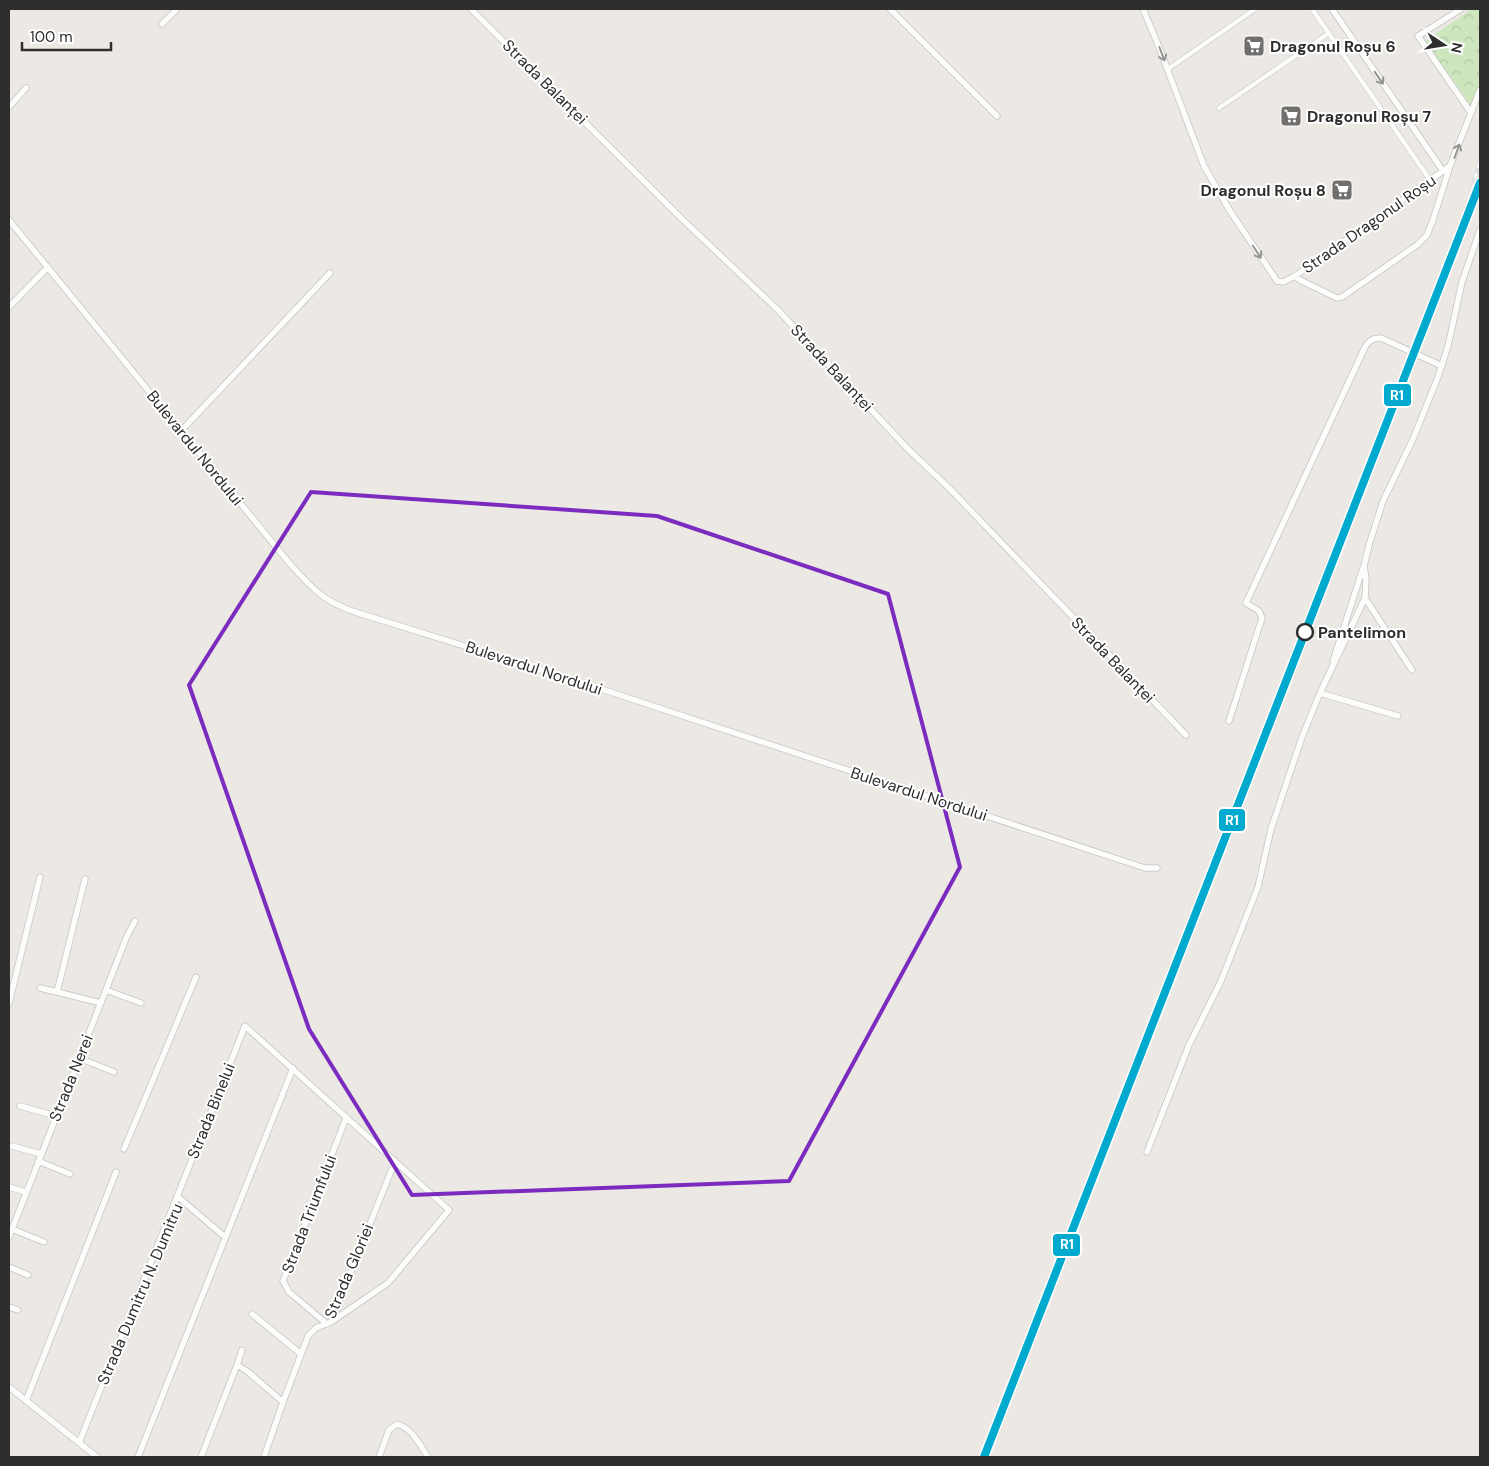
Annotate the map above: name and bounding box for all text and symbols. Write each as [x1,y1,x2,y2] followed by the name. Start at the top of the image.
[22,20,111,52] scale bar
[1419,20,1469,70] north arrow
[30,27,73,47] text: 100 m
[1242,34,1266,58] supermarket icon: Dragonul Roșu 6
[498,35,592,129] street label: Strada Balanței
[1270,36,1396,57] place label: Dragonul Roșu 6
[1447,41,1467,55] text: N
[1158,45,1167,61] one-way arrow
[1374,71,1384,85] one-way arrow
[1279,104,1303,128] supermarket icon: Dragonul Roșu 7
[1307,106,1431,127] place label: Dragonul Roșu 7
[1453,144,1462,159] one-way arrow
[1298,170,1440,278] street label: Strada Dragonul Roșu
[1330,178,1354,202] supermarket icon: Dragonul Roșu 8
[1200,180,1326,201] place label: Dragonul Roșu 8
[1252,244,1262,258] one-way arrow
[786,320,878,416] street label: Strada Balanței
[1383,383,1412,407] line badge: R1
[142,386,248,510] street label: Bulevardul Nordului
[1390,386,1404,404] text: R1
[1067,612,1159,708] street label: Strada Balanței
[1318,622,1406,643] place label: Pantelimon
[1296,623,1314,641] marker: Pantelimon
[463,636,605,700] street label: Bulevardul Nordului
[848,762,990,826] street label: Bulevardul Nordului
[1218,808,1246,832] line badge: R1
[1225,811,1239,829] text: R1
[44,1031,98,1125] street label: Strada Nerei
[182,1060,240,1162] street label: Strada Binelui
[277,1152,341,1276] street label: Strada Triumfului
[92,1200,188,1388] street label: Strada Dumitru N. Dumitru
[320,1220,378,1322] street label: Strada Gloriei
[1052,1233,1081,1257] line badge: R1
[1060,1235,1074,1253] text: R1

